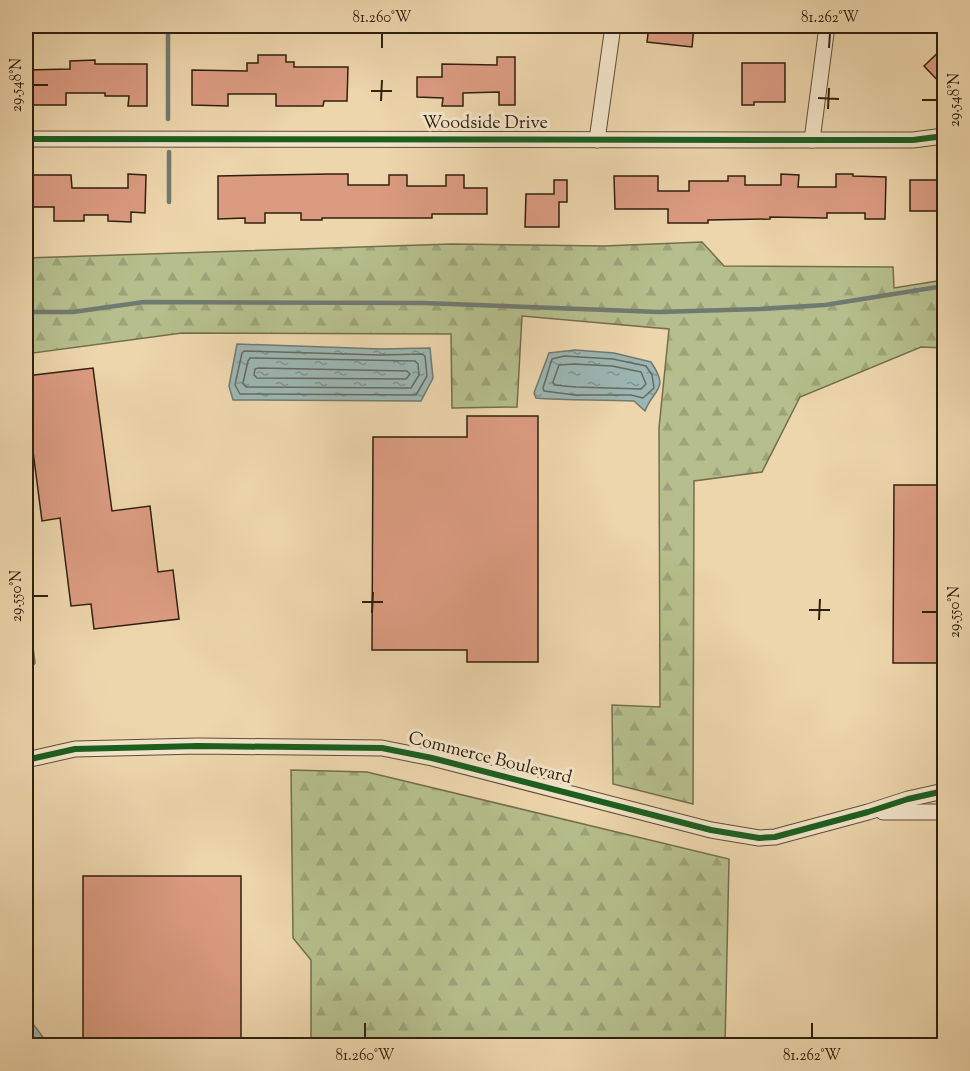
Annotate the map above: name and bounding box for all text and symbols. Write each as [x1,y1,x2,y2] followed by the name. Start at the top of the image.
[352,8,412,29] text: 81.260°W
[801,8,859,29] text: 81.262°W
[7,58,28,112] text: 29.548°N
[945,73,966,127] text: 29.548°N
[422,111,548,137] street label: Woodside Drive
[7,570,28,622] text: 29.550°N
[945,586,966,638] text: 29.550°N
[405,726,575,792] street label: Commerce Boulevard
[335,1046,395,1067] text: 81.260°W
[783,1046,841,1067] text: 81.262°W

